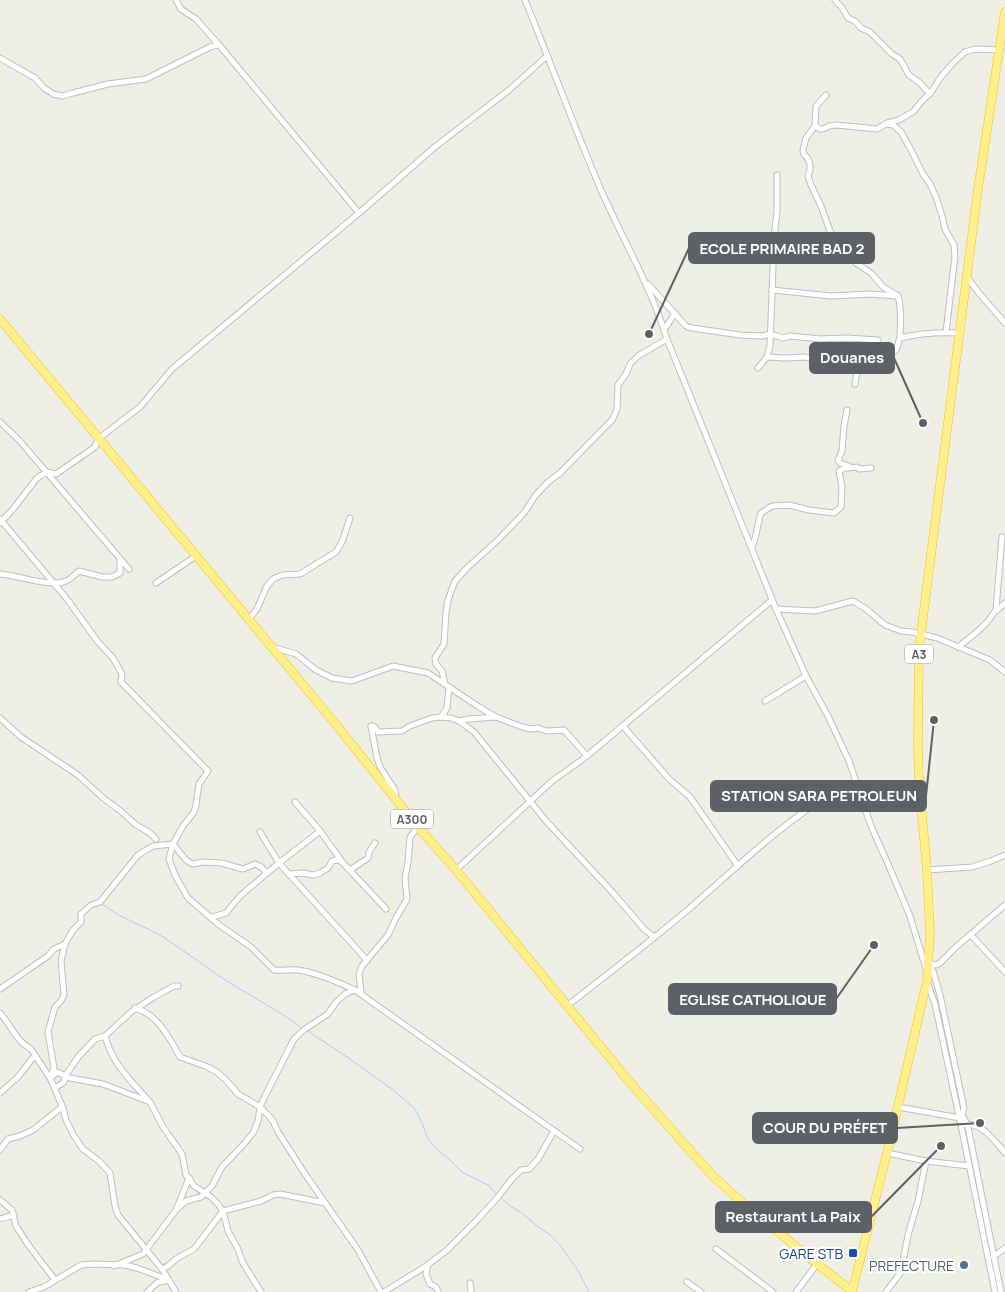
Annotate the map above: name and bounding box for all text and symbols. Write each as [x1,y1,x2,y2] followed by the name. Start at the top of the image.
[689,233,874,263] callout: ECOLE PRIMAIRE BAD 2
[700,238,865,259] text: ECOLE PRIMAIRE BAD 2
[810,343,894,373] callout: Douanes
[820,347,884,368] text: Douanes
[905,644,933,664] road number: A3
[711,781,926,811] callout: STATION SARA PETROLEUN
[721,785,917,806] text: STATION SARA PETROLEUN
[391,810,433,829] road number: A300
[669,984,836,1014] callout: EGLISE CATHOLIQUE
[679,989,827,1010] text: EGLISE CATHOLIQUE
[753,1113,897,1143] callout: COUR DU PRÉFET
[763,1117,887,1138] text: COUR DU PRÉFET
[716,1202,871,1232] callout: Restaurant La Paix
[725,1206,861,1227] text: Restaurant La Paix
[779,1244,843,1263] place label: GARE STB
[847,1247,859,1259] marker: GARE STB
[869,1256,954,1275] place label: PREFECTURE
[958,1259,970,1271] marker: PREFECTURE

